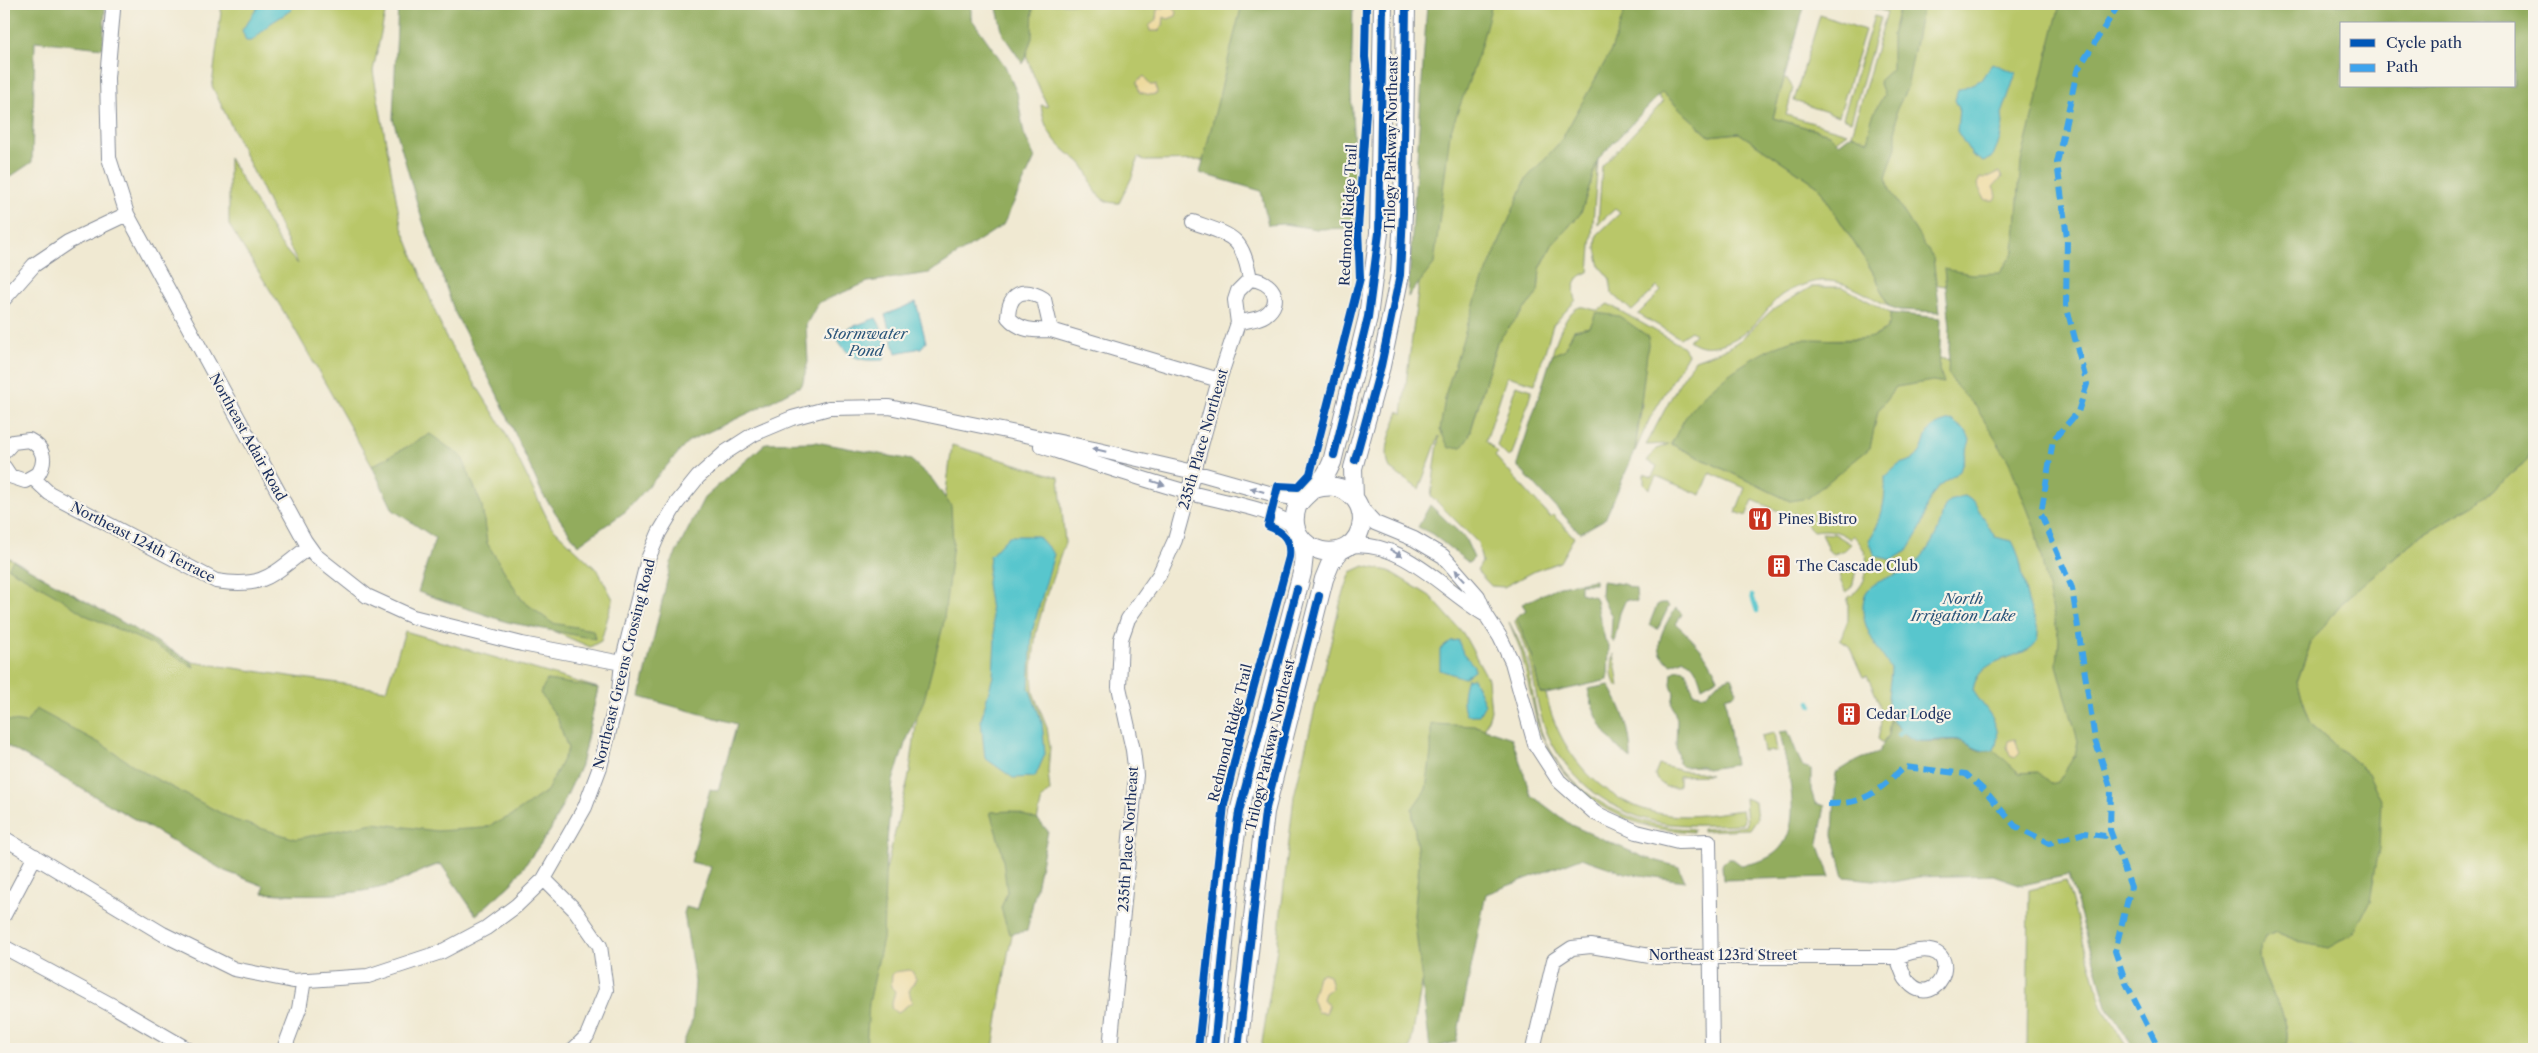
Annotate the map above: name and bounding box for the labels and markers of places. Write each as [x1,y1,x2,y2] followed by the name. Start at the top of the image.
[1747,506,1773,532] restaurant icon: Pines Bistro
[1778,510,1857,528] place label: Pines Bistro
[1766,553,1792,579] building icon: The Cascade Club
[1796,557,1918,575] place label: The Cascade Club
[1836,701,1862,727] building icon: Cedar Lodge
[1866,705,1951,723] place label: Cedar Lodge

